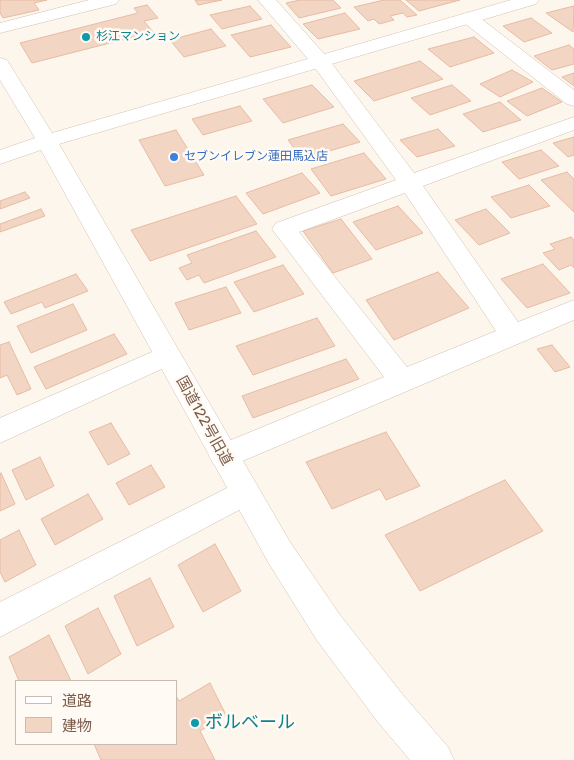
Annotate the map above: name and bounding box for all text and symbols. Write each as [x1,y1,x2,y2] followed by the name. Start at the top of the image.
[96,30,180,44] place label: 杉江マンション
[80,31,92,43] marker: 杉江マンション
[184,150,328,164] place label: セブンイレブン蓮田馬込店
[168,151,180,163] marker: セブンイレブン蓮田馬込店
[172,373,236,469] street label: 国道122号旧道
[15,680,178,745] legend
[62,692,92,710] text: 道路
[205,712,295,734] place label: ボルベール
[62,717,92,735] text: 建物
[189,717,201,729] marker: ボルベール

